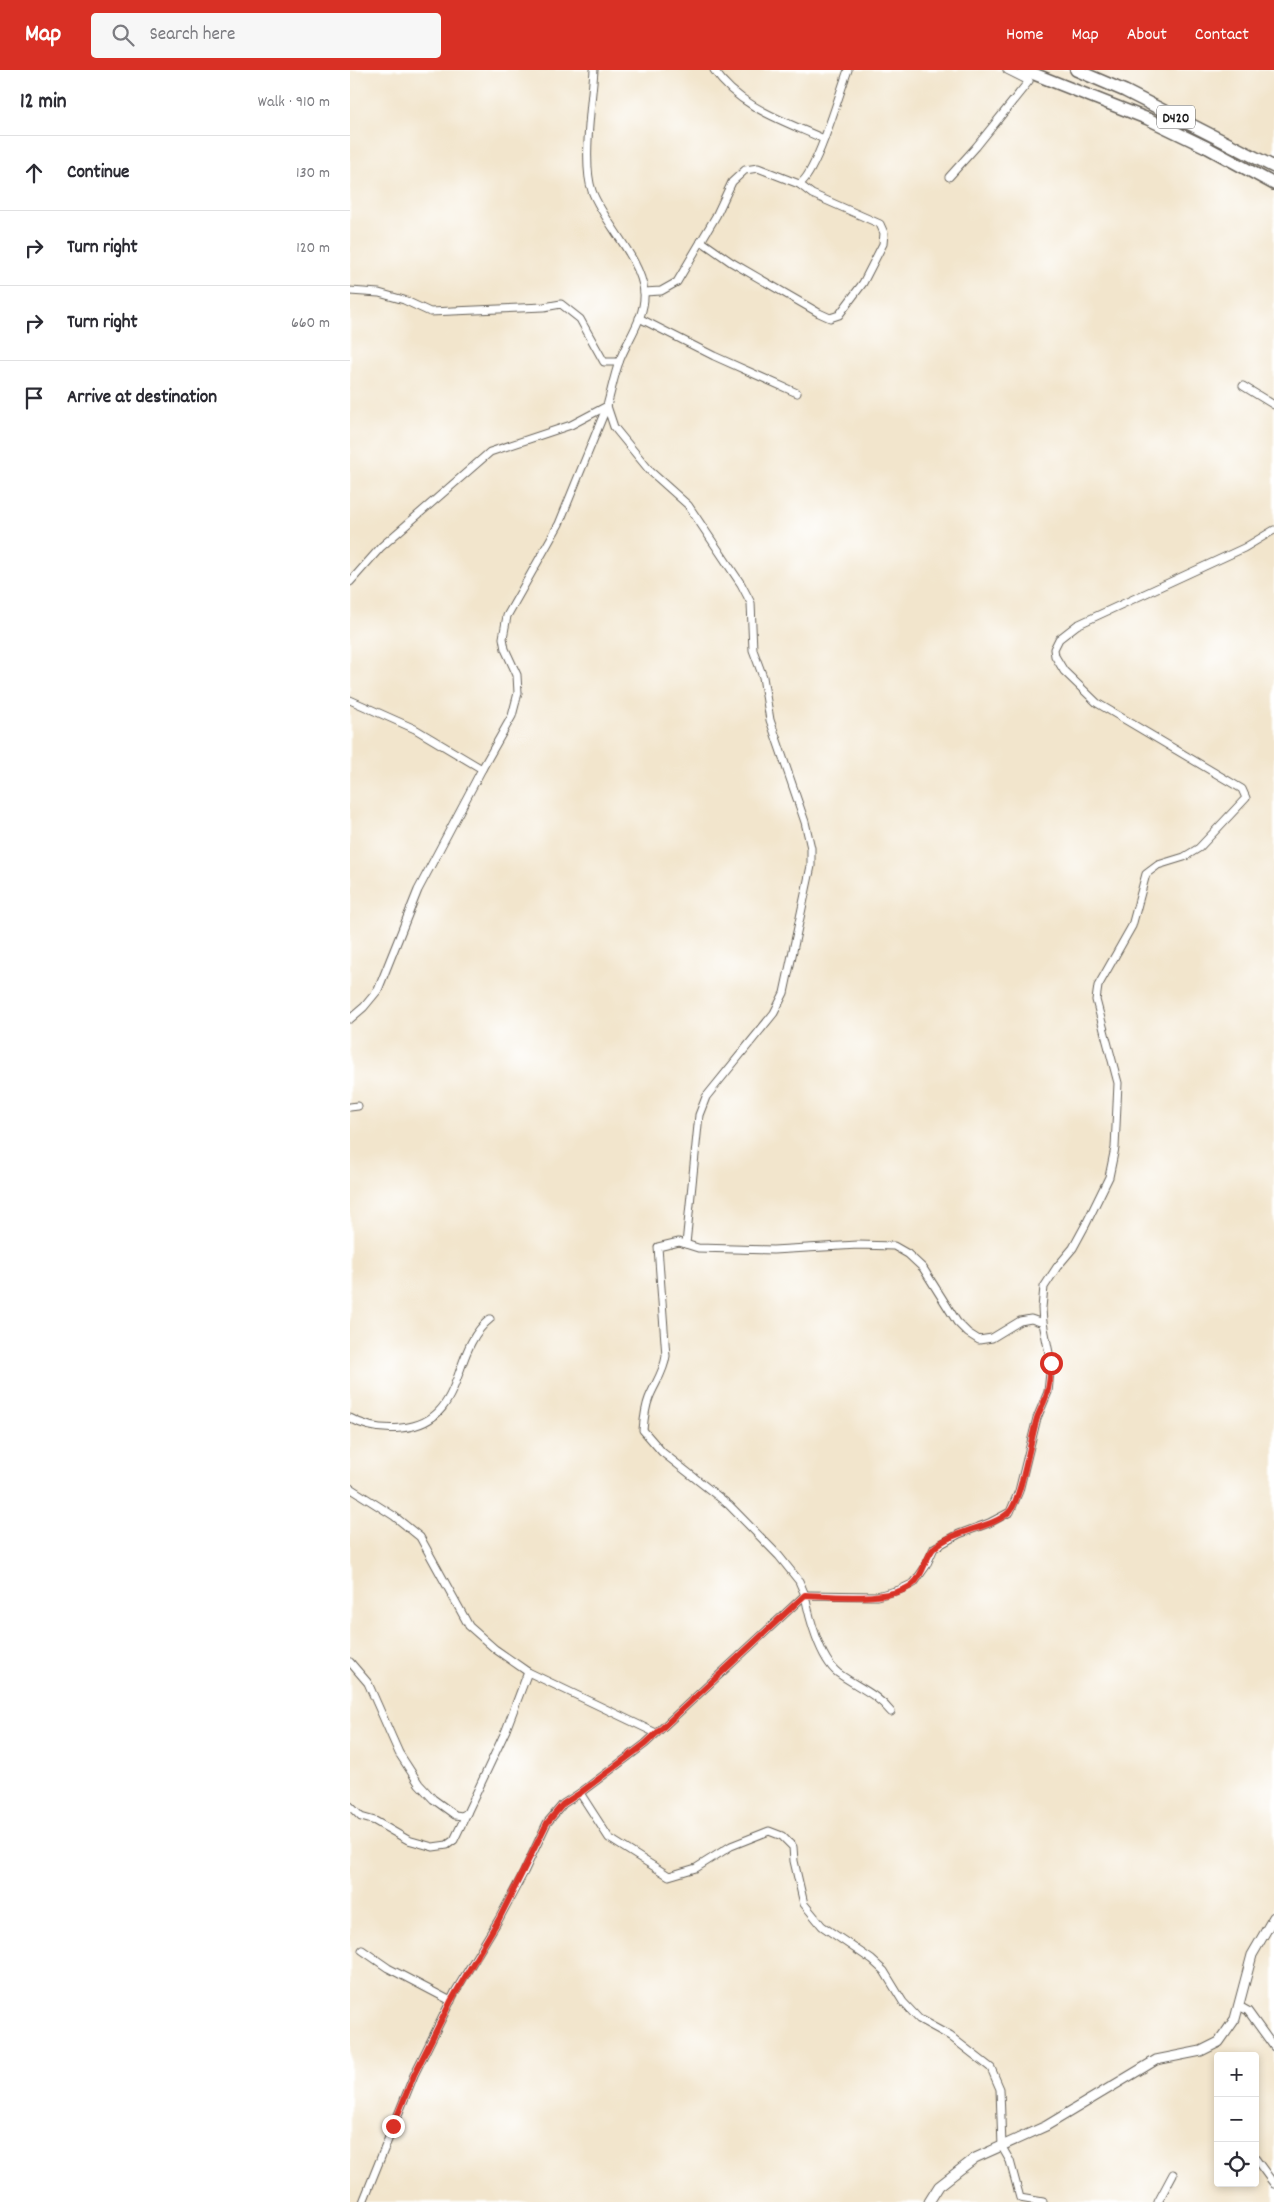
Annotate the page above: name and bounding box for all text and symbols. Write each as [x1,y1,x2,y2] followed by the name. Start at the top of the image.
[91,13,441,58] search box
[25,18,61,52] text: Map
[109,21,137,49] icon: search
[149,22,235,49] text: Search here
[1006,23,1043,48] text: Home
[1071,23,1099,48] text: Map
[1127,23,1167,48] text: About
[1195,23,1249,48] text: Contact
[20,88,67,118] text: 12 min
[258,91,330,114] text: Walk · 910 m
[1157,106,1195,128] road number: D420
[20,159,48,187] icon: ahead
[67,160,129,187] text: Continue
[296,162,330,185] text: 130 m
[20,234,48,262] icon: right
[67,235,138,262] text: Turn right
[296,237,330,260] text: 120 m
[20,309,48,337] icon: right
[67,310,138,337] text: Turn right
[291,312,330,335] text: 660 m
[20,384,48,412] icon: arrive
[67,385,217,412] text: Arrive at destination
[1040,1352,1063,1375] route start
[1214,2052,1259,2187] map controls
[1214,2052,1259,2097] button: +
[1214,2097,1259,2142] button: −
[382,2115,405,2138] route end
[1214,2142,1259,2187] button: locate

